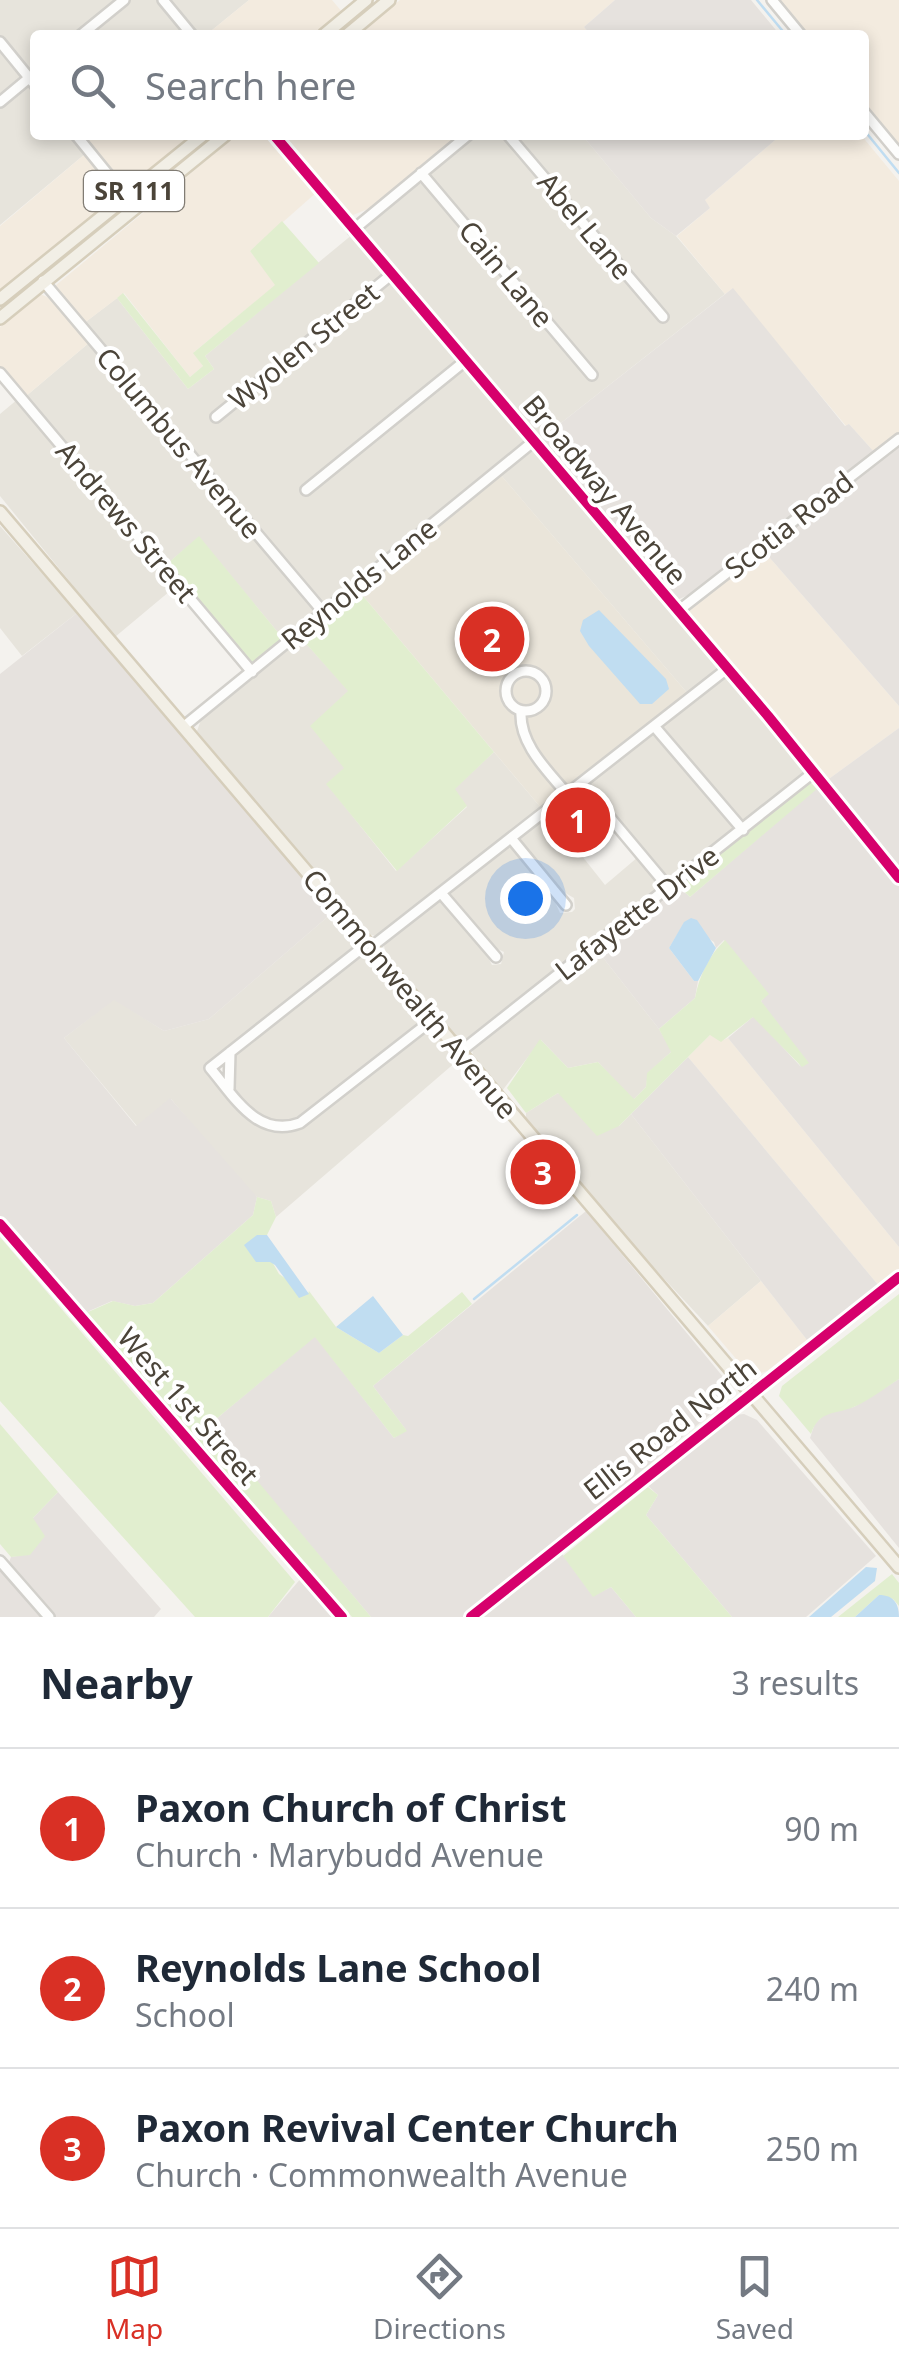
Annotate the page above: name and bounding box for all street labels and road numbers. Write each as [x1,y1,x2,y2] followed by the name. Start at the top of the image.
[530,164,642,287] street label: Abel Lane
[84,171,184,211] road number: SR 111
[451,212,563,335] street label: Cain Lane
[220,273,386,418] street label: Wyolen Street
[88,339,271,546] street label: Columbus Avenue
[515,386,696,592] street label: Broadway Avenue
[48,433,205,610] street label: Andrews Street
[716,462,861,586] street label: Scotia Road
[273,509,444,658] street label: Reynolds Lane
[547,836,726,988] street label: Lafayette Drive
[295,860,527,1126] street label: Commonwealth Avenue
[110,1319,268,1492] street label: West 1st Street
[575,1349,764,1508] street label: Ellis Road North

